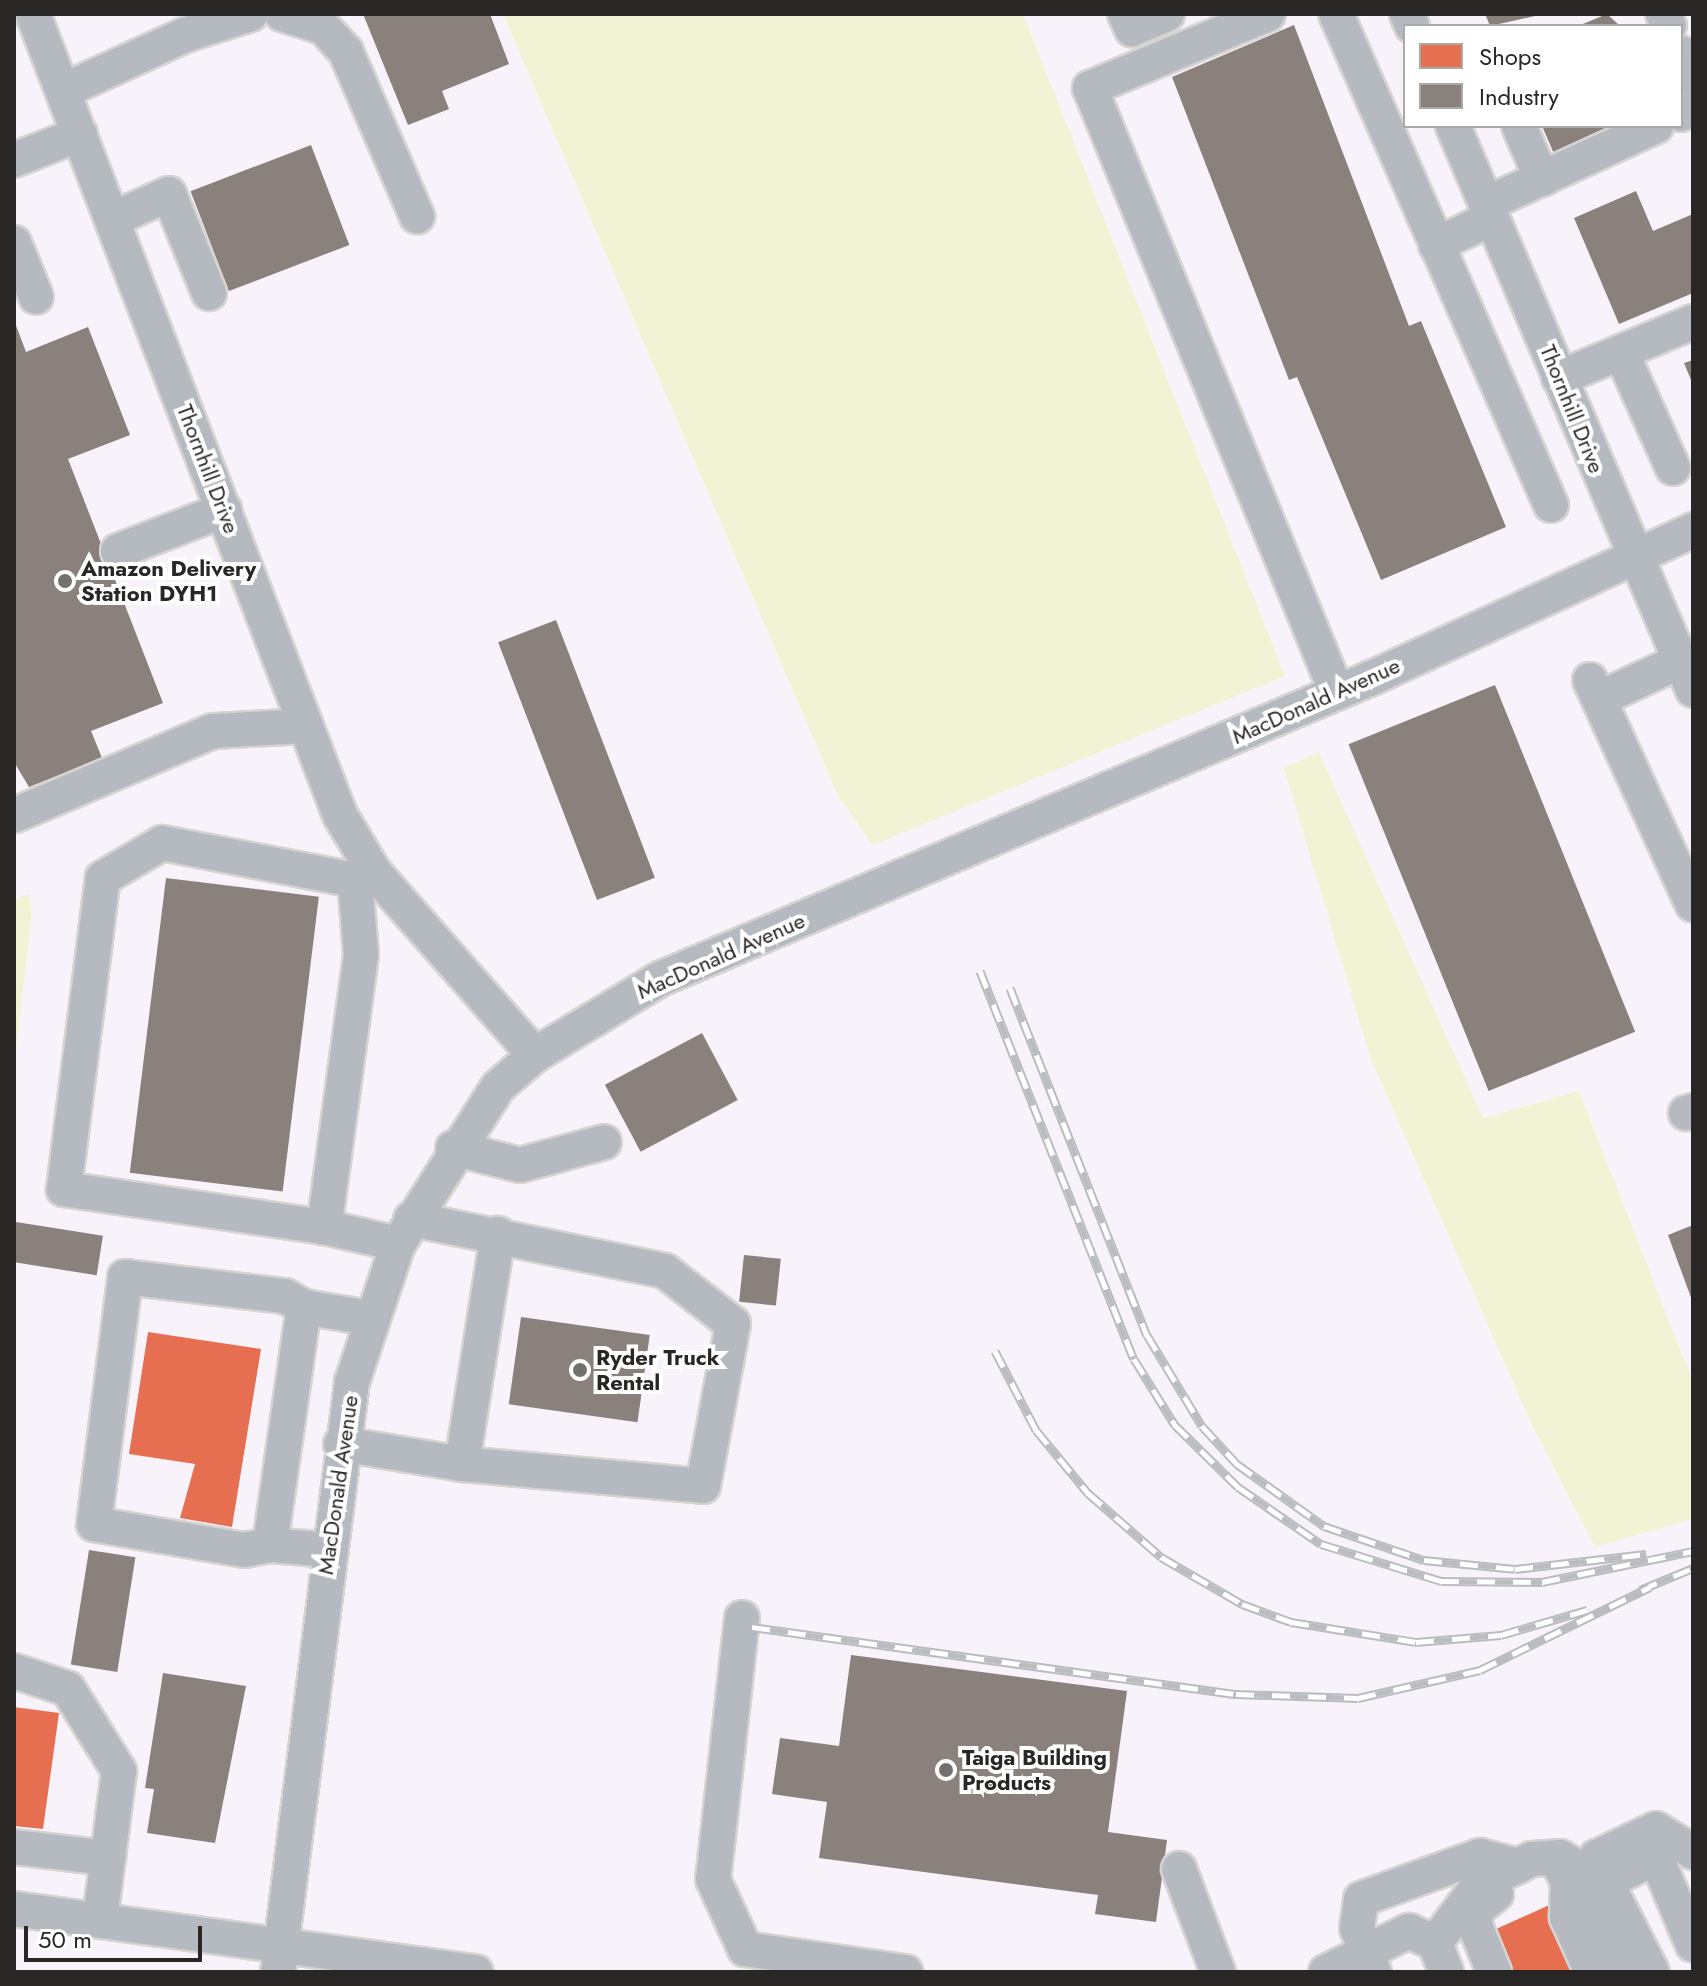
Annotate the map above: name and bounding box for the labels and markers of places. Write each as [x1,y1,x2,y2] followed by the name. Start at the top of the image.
[81,555,256,606] place label: Amazon Delivery Station DYH1
[56,572,74,590] marker: Amazon Delivery Station DYH1
[596,1344,719,1396] place label: Ryder Truck Rental
[571,1361,589,1379] marker: Ryder Truck Rental
[962,1744,1107,1796] place label: Taiga Building Products
[937,1761,955,1779] marker: Taiga Building Products

